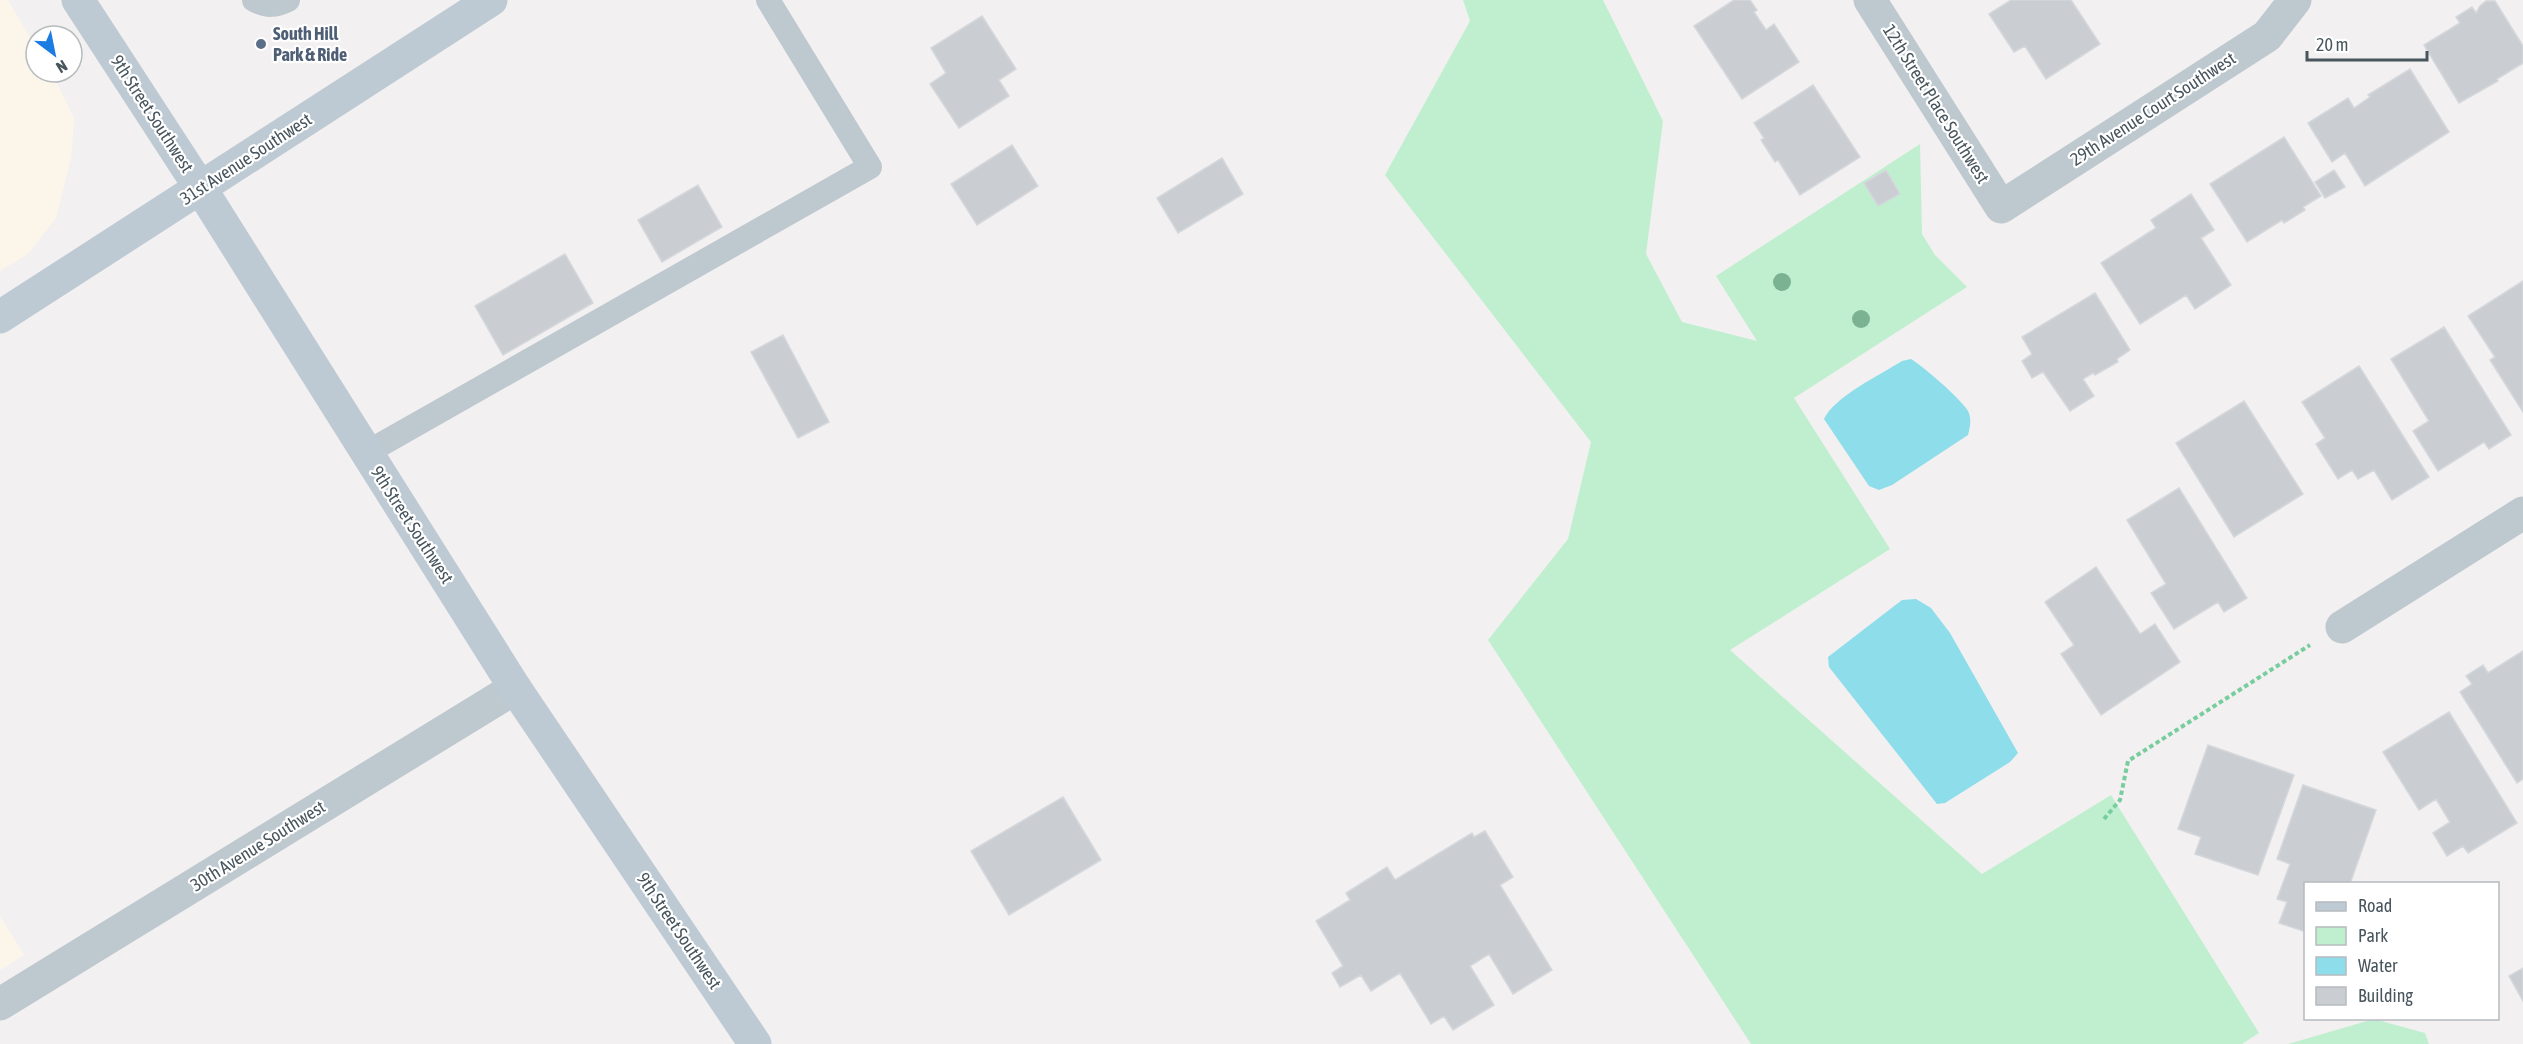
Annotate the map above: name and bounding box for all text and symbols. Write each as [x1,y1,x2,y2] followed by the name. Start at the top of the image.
[1879,20,1994,187] street label: 12th Street Place Southwest
[273,23,347,65] place label: South Hill Park & Ride
[24,24,84,84] north arrow
[2307,24,2427,62] scale bar
[2316,34,2348,55] text: 20 m
[254,37,268,51] marker: South Hill Park & Ride
[2066,47,2239,170] street label: 29th Avenue Court Southwest
[107,51,198,176] street label: 9th Street Southwest
[53,57,71,77] text: N
[176,108,315,209] street label: 31st Avenue Southwest
[367,462,458,587] street label: 9th Street Southwest
[187,796,329,895] street label: 30th Avenue Southwest
[633,869,726,993] street label: 9th Street Southwest
[2304,882,2499,1020] legend
[2358,895,2392,916] text: Road
[2358,925,2388,946] text: Park
[2358,955,2398,976] text: Water
[2358,985,2413,1006] text: Building

